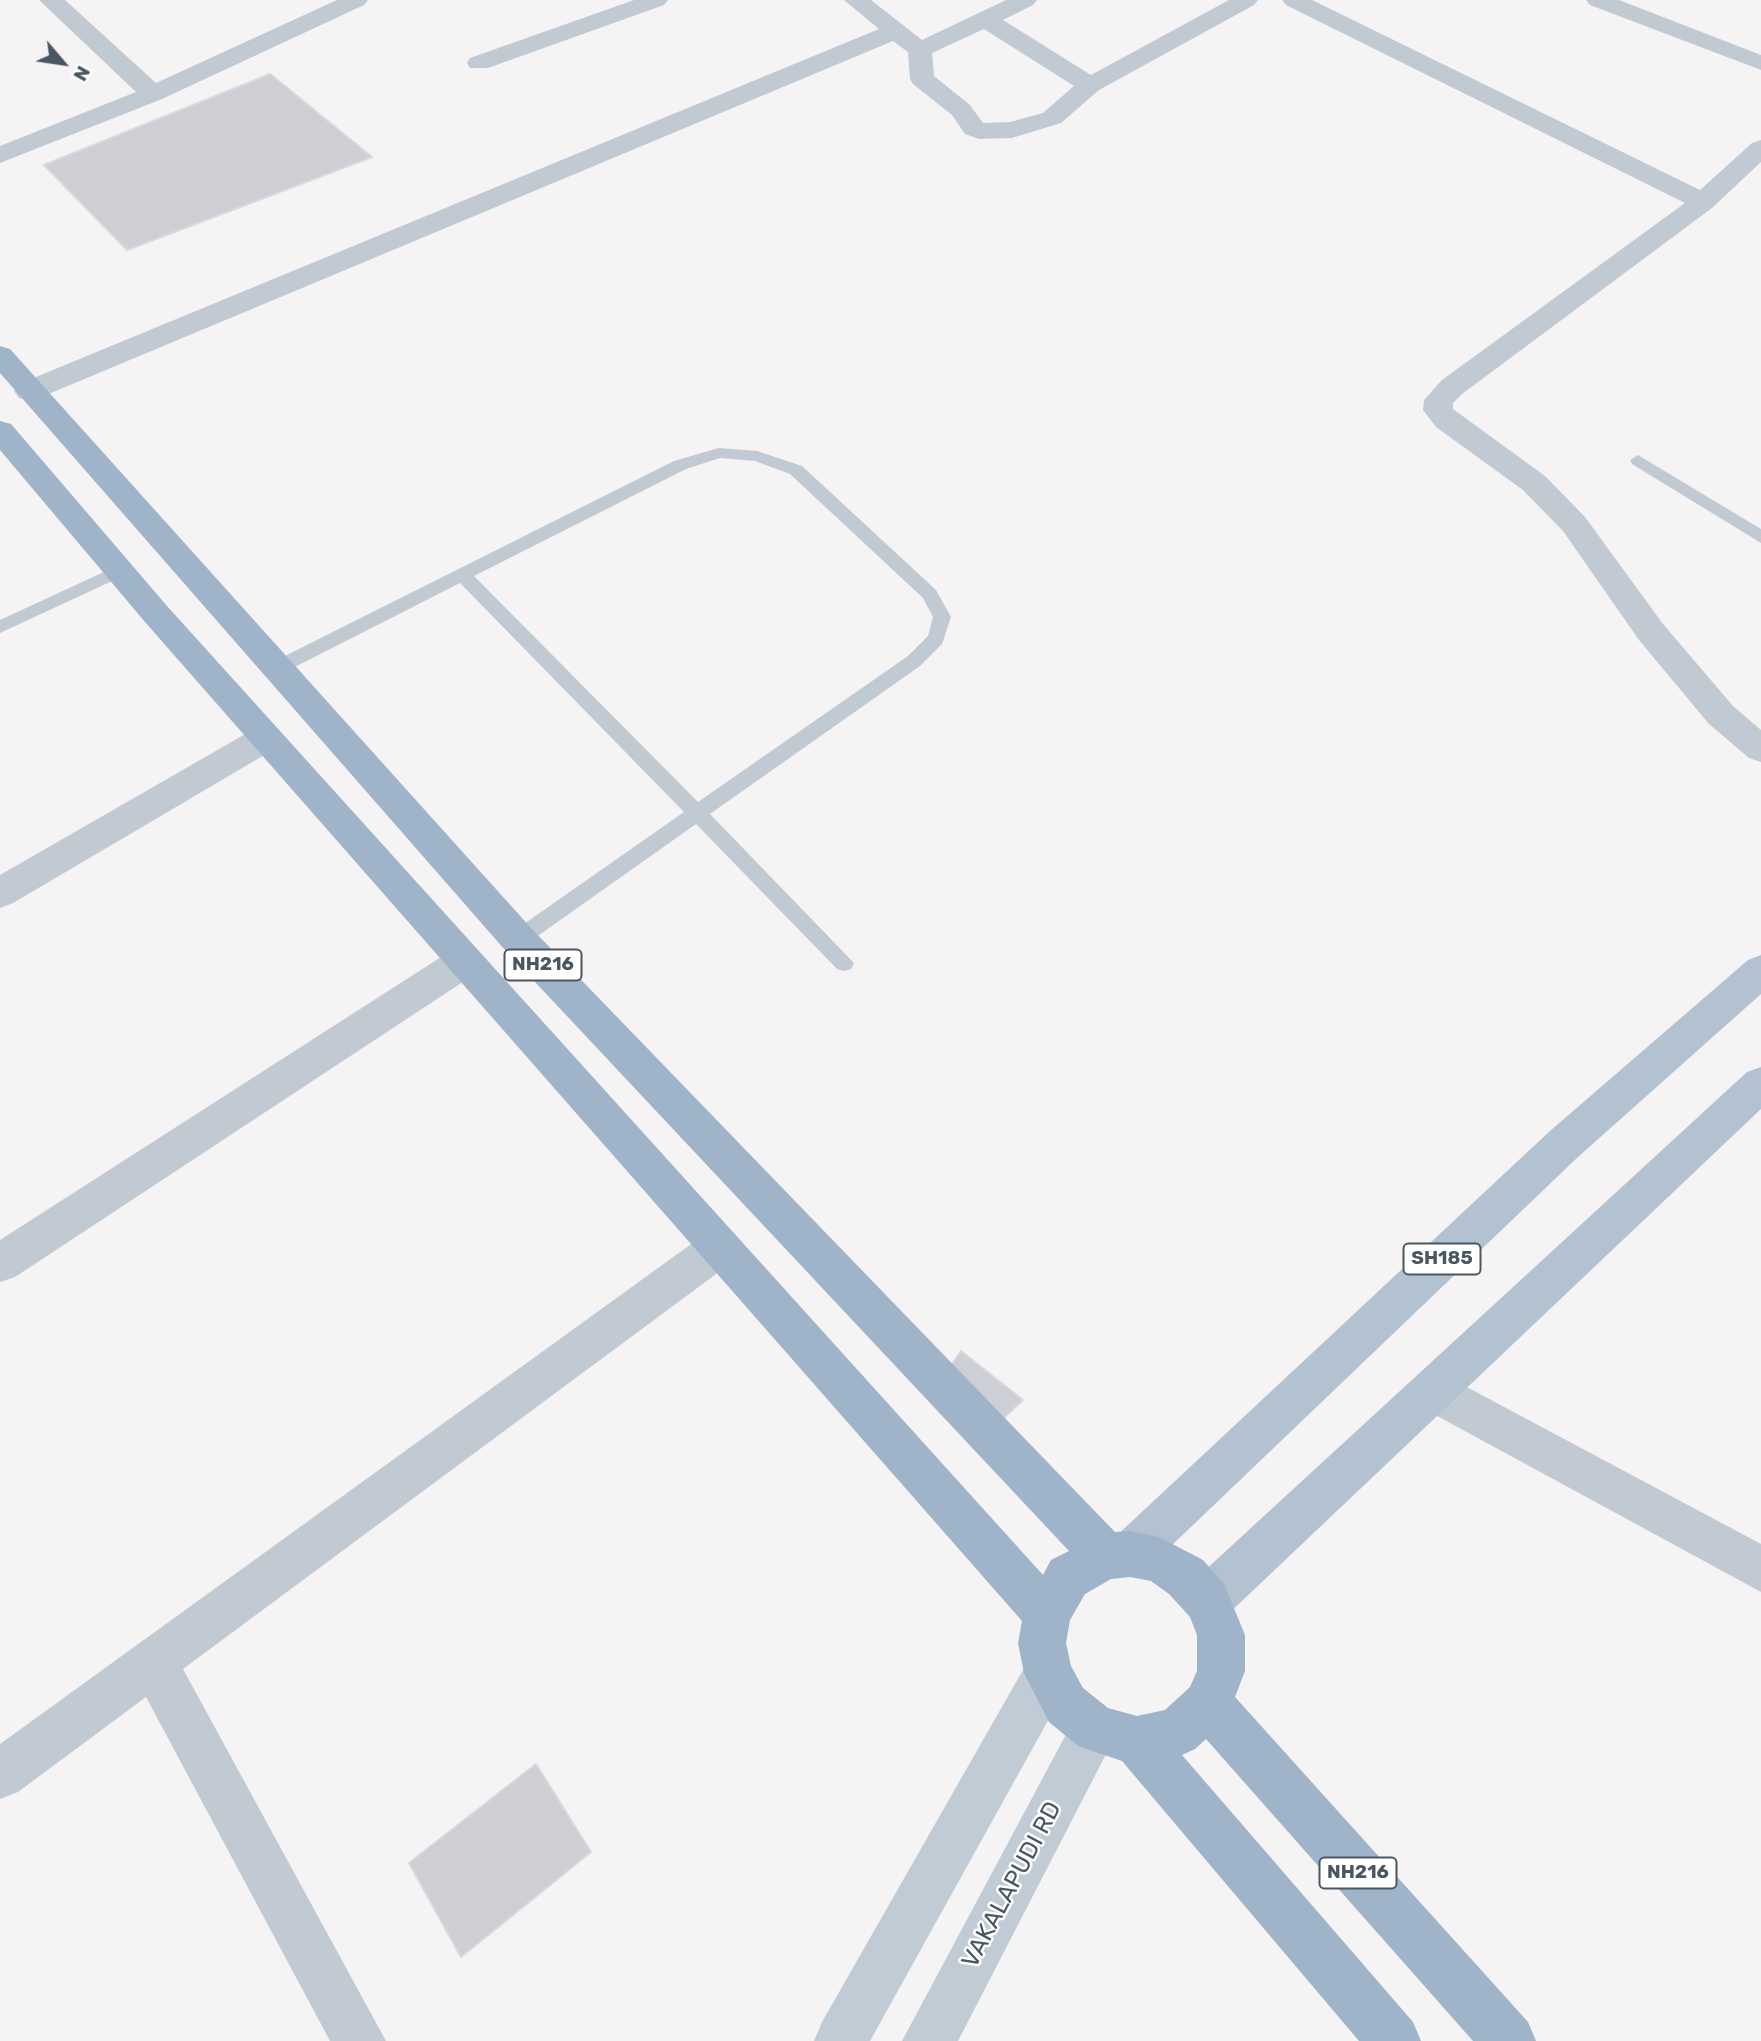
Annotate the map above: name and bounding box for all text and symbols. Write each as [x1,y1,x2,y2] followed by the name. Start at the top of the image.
[28,28,98,98] north arrow
[68,62,95,85] text: N
[504,950,582,981] road number: NH216
[1404,1244,1480,1274] road number: SH185
[956,1797,1068,1973] street label: VAKALAPUDI RD
[1320,1857,1396,1888] road number: NH216

